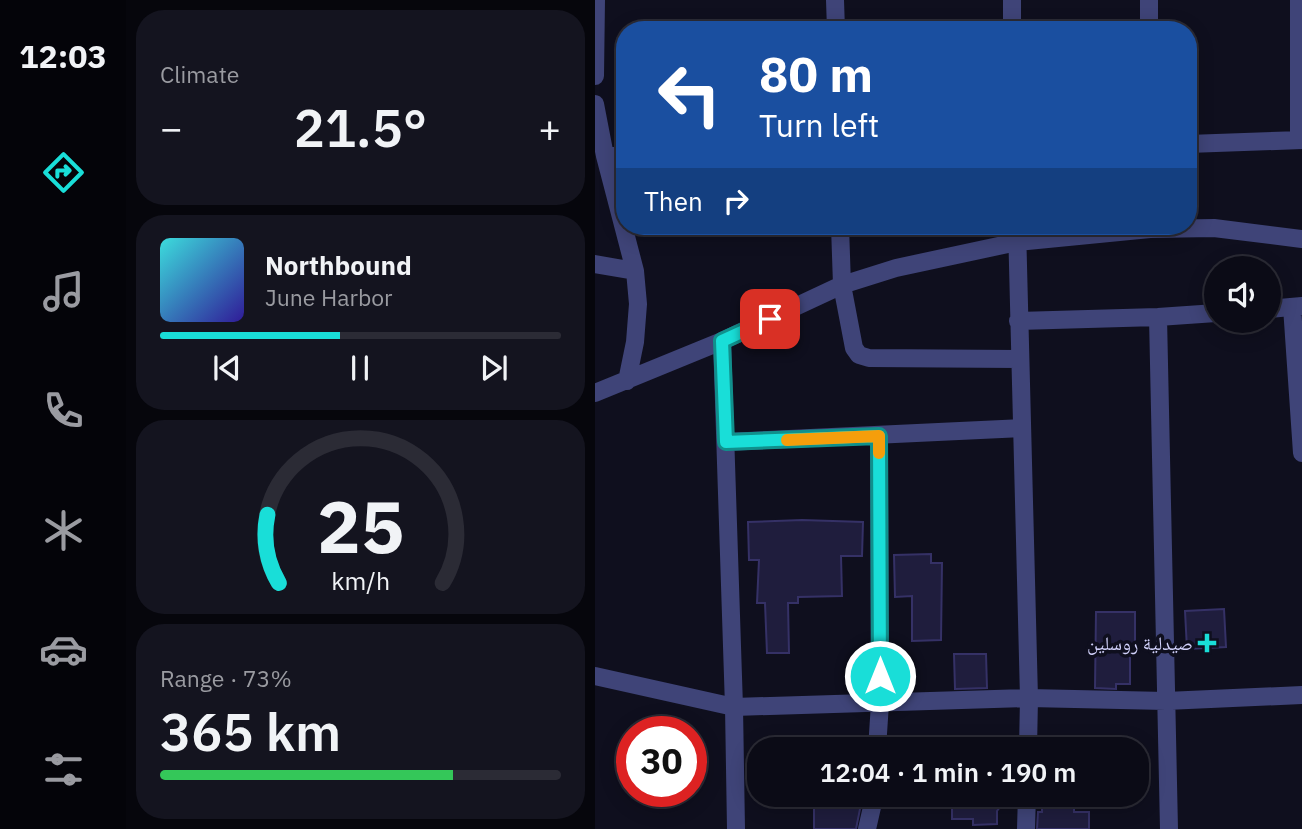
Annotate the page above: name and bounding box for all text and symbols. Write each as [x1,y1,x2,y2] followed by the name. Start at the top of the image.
[19,35,107,77] text: 12:03
[759,42,873,105] text: 80 m
[644,49,735,140] icon: left
[160,59,239,89] text: Climate
[294,94,427,161] text: 21.5°
[160,103,183,152] text: −
[538,103,561,152] text: +
[759,104,879,146] text: Turn left
[39,148,88,197] icon: directions
[717,182,755,220] icon: right
[644,184,703,218] text: Then
[265,248,412,282] text: Northbound
[1204,256,1281,333] map controls
[1204,256,1281,333] button: sound
[39,267,88,316] icon: music
[265,282,393,312] text: June Harbor
[740,289,800,349] pin
[751,300,789,338] icon: arrive
[208,349,246,387] icon: previous
[341,349,379,387] icon: pause
[475,349,513,387] icon: next
[39,386,88,435] icon: phone
[317,478,404,573] text: 25
[39,506,88,555] icon: climate
[331,564,390,597] text: km/h
[39,625,88,674] icon: car
[1087,631,1193,655] place label: صيدلية روسلين
[1199,635,1215,651] marker: صيدلية روسلين
[843,639,917,713] position arrow
[160,663,292,693] text: Range · 73%
[160,698,341,765] text: 365 km
[616,716,707,807] speed limit sign: 30
[39,745,88,794] icon: filters
[820,755,1076,789] text: 12:04 · 1 min · 190 m

